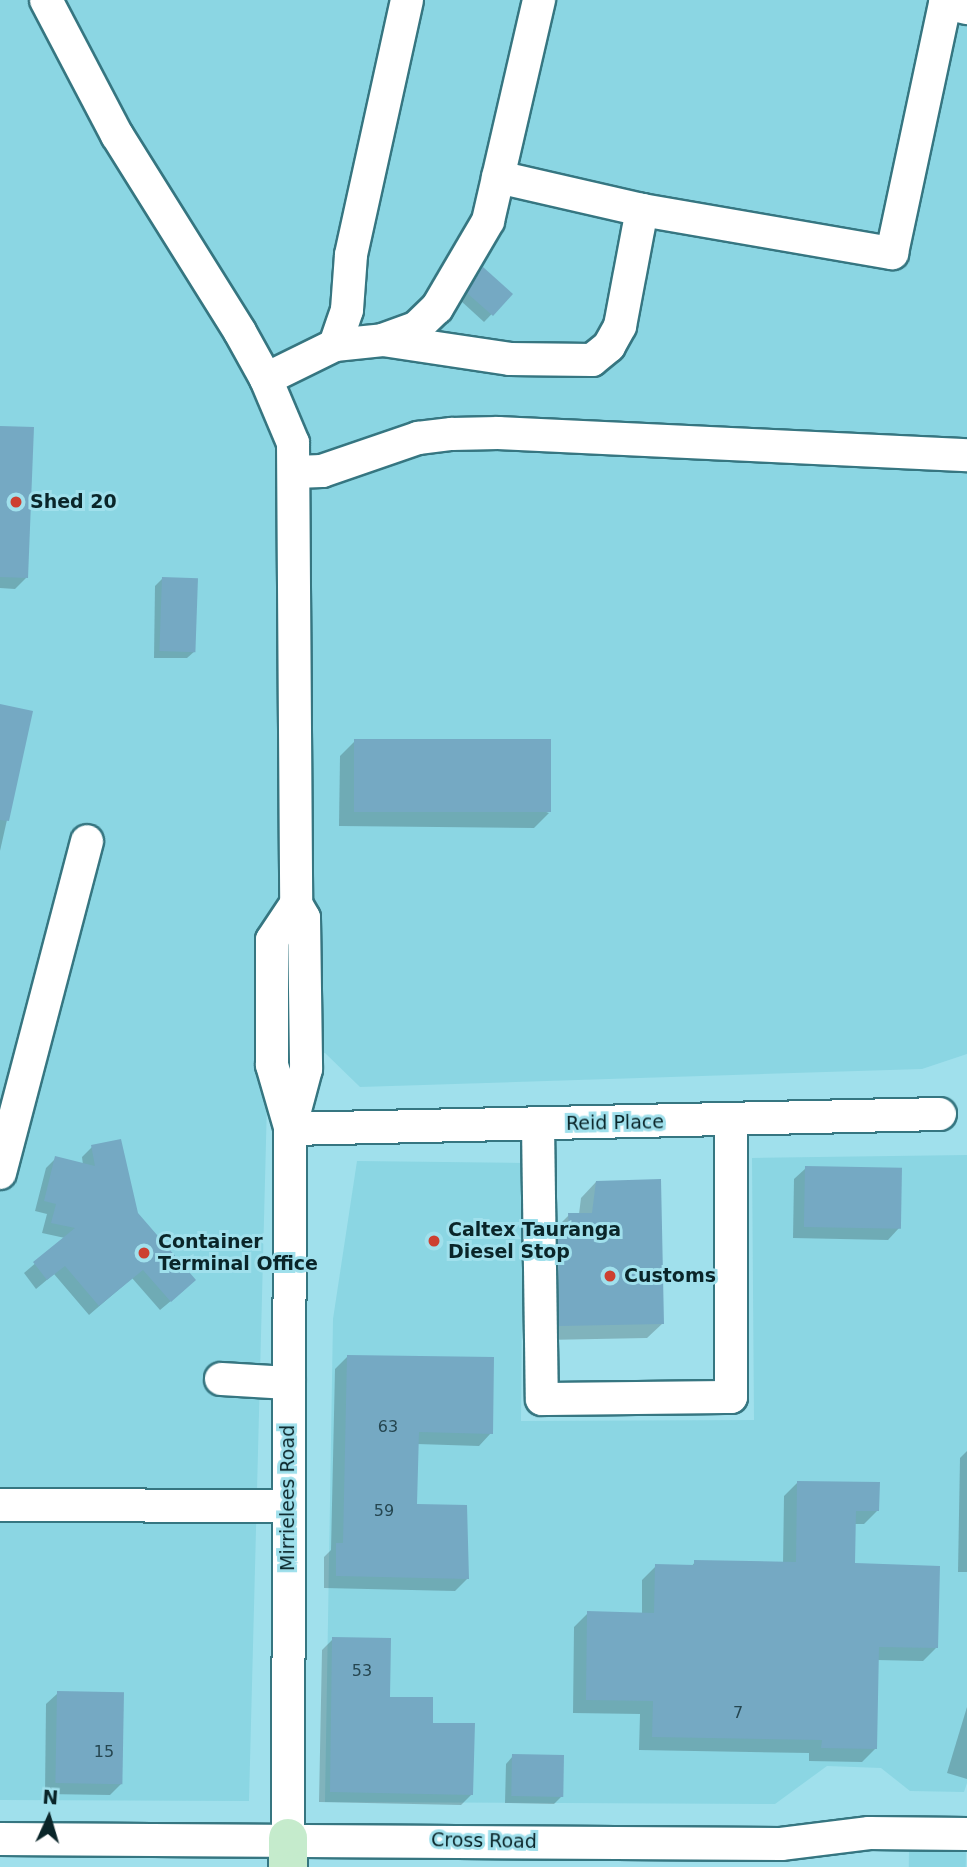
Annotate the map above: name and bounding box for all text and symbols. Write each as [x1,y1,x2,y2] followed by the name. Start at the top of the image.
[30,491,117,513] place label: Shed 20
[8,494,24,510] marker: Shed 20
[566,1111,664,1135] street label: Reid Place
[448,1219,621,1263] place label: Caltex Tauranga Diesel Stop
[158,1231,318,1275] place label: Container Terminal Office
[426,1233,442,1249] marker: Caltex Tauranga Diesel Stop
[136,1245,152,1261] marker: Container Terminal Office
[624,1265,716,1287] place label: Customs
[602,1268,618,1284] marker: Customs
[378,1417,398,1437] house number: 63
[277,1425,299,1571] street label: Mirrielees Road
[374,1501,394,1521] house number: 59
[352,1661,372,1681] house number: 53
[733,1703,743,1723] house number: 7
[94,1742,114,1762] house number: 15
[14,1783,84,1853] north arrow
[42,1786,59,1809] text: N
[431,1829,537,1853] street label: Cross Road

